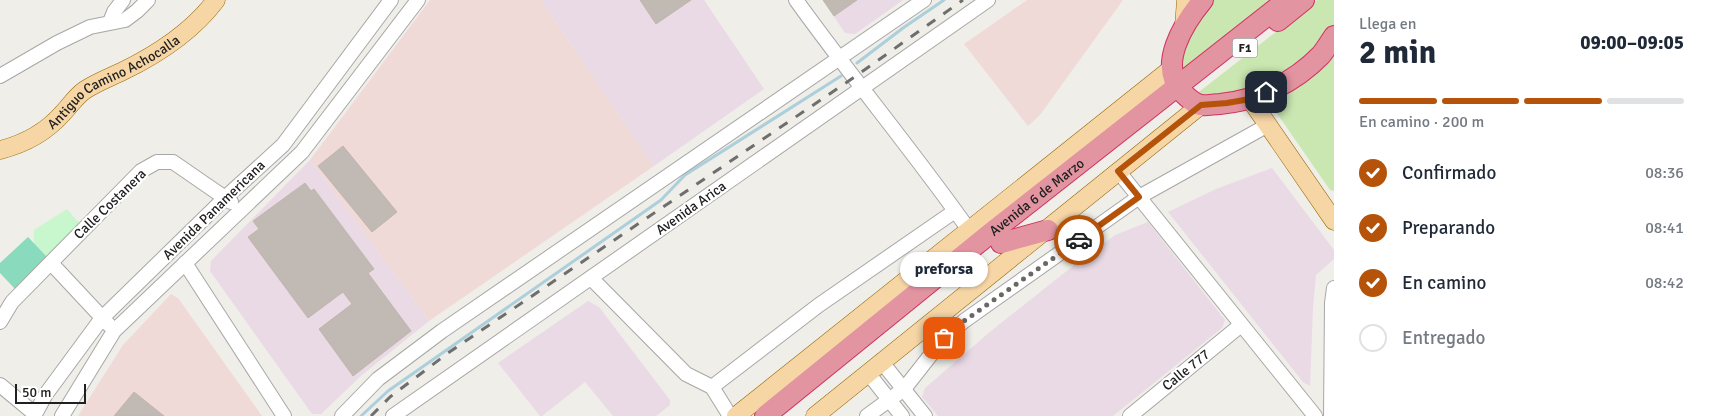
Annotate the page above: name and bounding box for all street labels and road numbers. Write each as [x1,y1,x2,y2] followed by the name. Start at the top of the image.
[44,31,183,133] street label: Antiguo Camino Achocalla
[1232,38,1258,58] road number: F1
[986,154,1087,239] street label: Avenida 6 de Marzo
[159,157,269,263] street label: Avenida Panamericana
[70,165,150,243] street label: Calle Costanera
[653,178,729,238] street label: Avenida Arica
[1159,346,1213,394] street label: Calle 777

